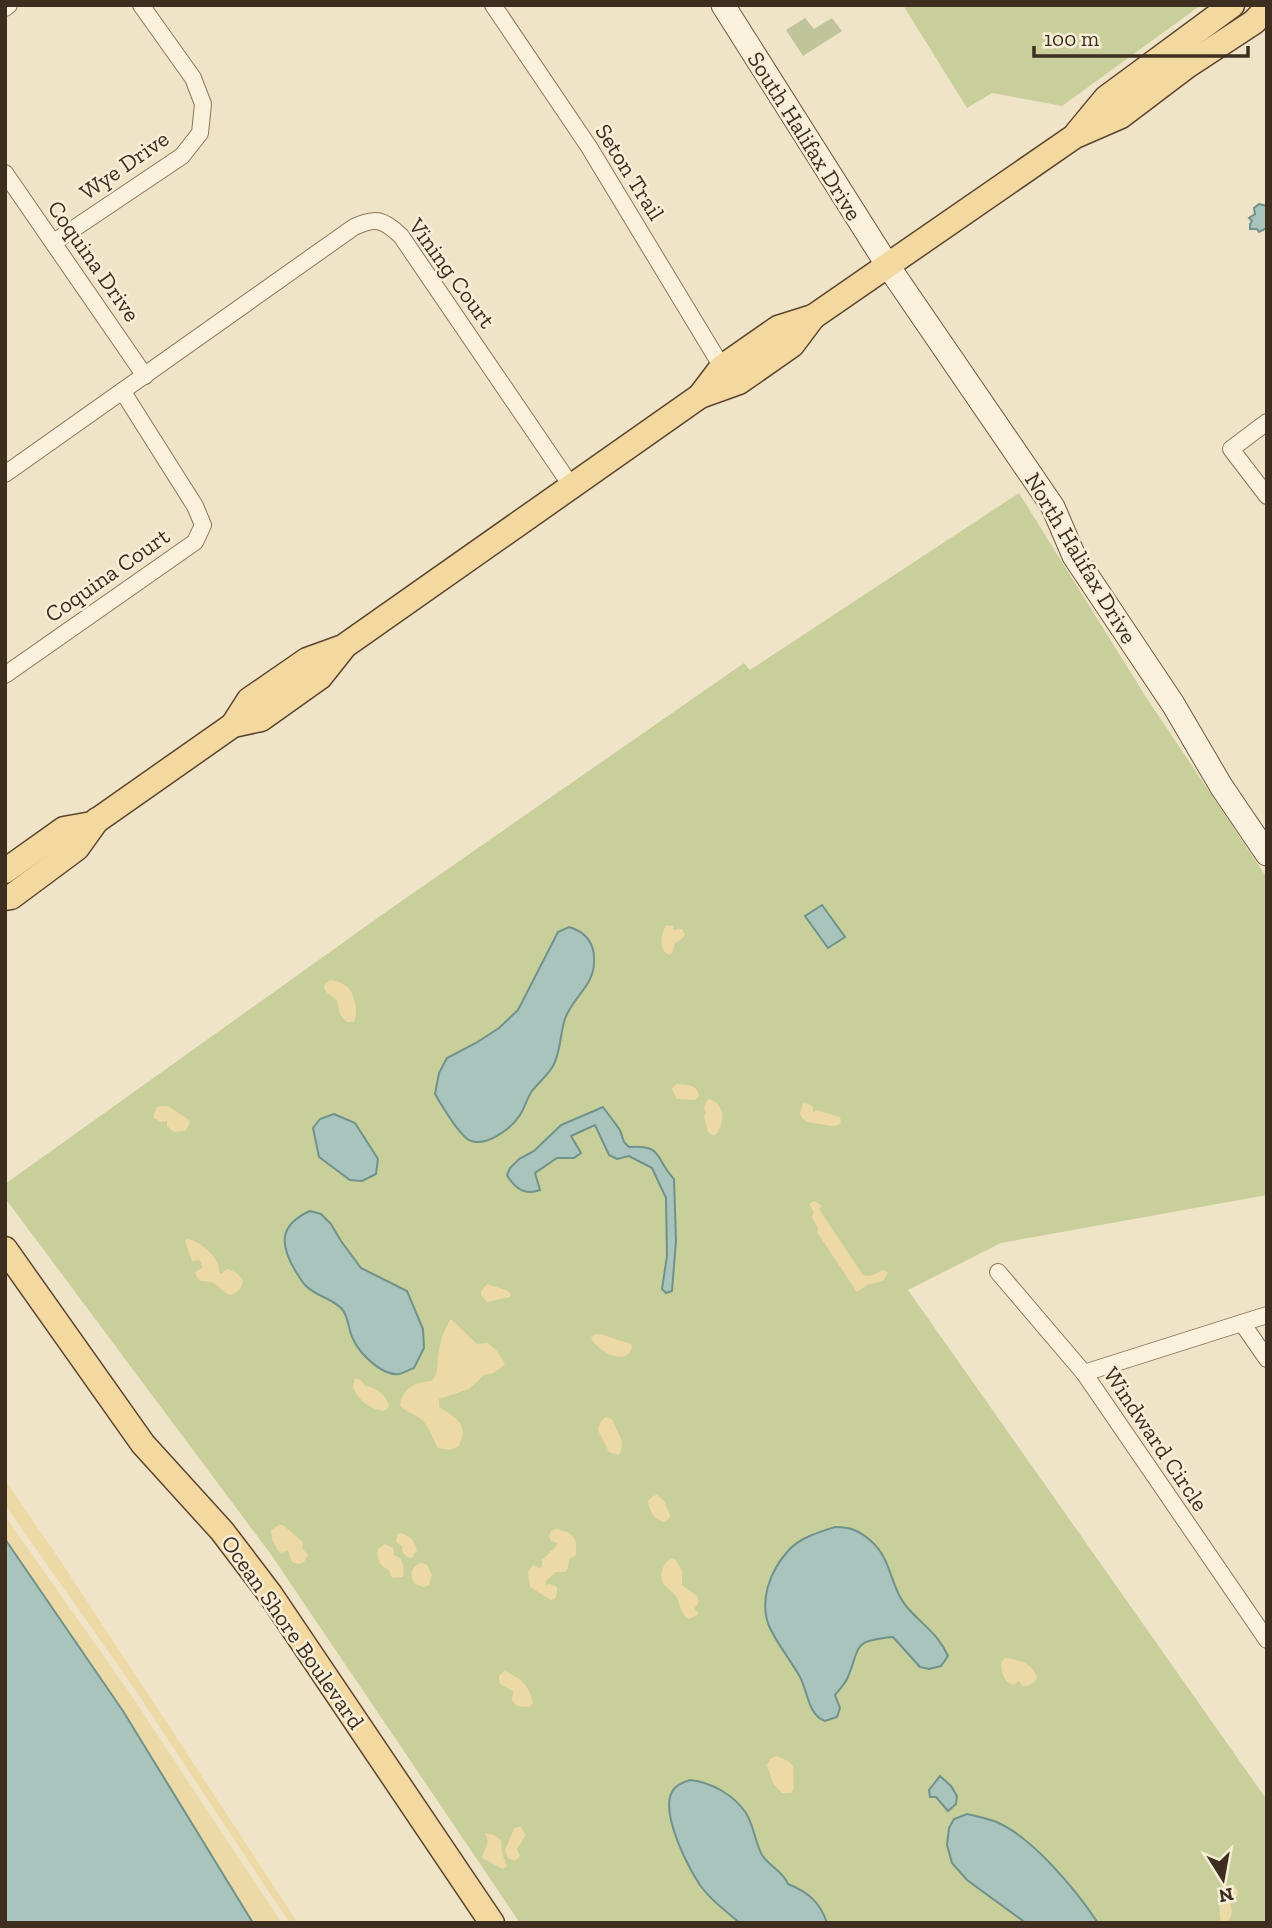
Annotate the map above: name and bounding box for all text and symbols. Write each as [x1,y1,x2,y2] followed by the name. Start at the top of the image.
[1034,14,1248,58] scale bar
[1044,26,1099,51] text: 100 m
[742,46,868,226] street label: South Halifax Drive
[589,119,671,225] street label: Seton Trail
[74,124,174,206] street label: Wye Drive
[42,195,146,327] street label: Coquina Drive
[402,212,502,334] street label: Vining Court
[1019,467,1143,649] street label: North Halifax Drive
[39,522,175,628] street label: Coquina Court
[1097,1362,1215,1516] street label: Windward Circle
[215,1530,371,1735] street label: Ocean Shore Boulevard
[1188,1844,1258,1914] north arrow
[1217,1883,1235,1908] text: N

